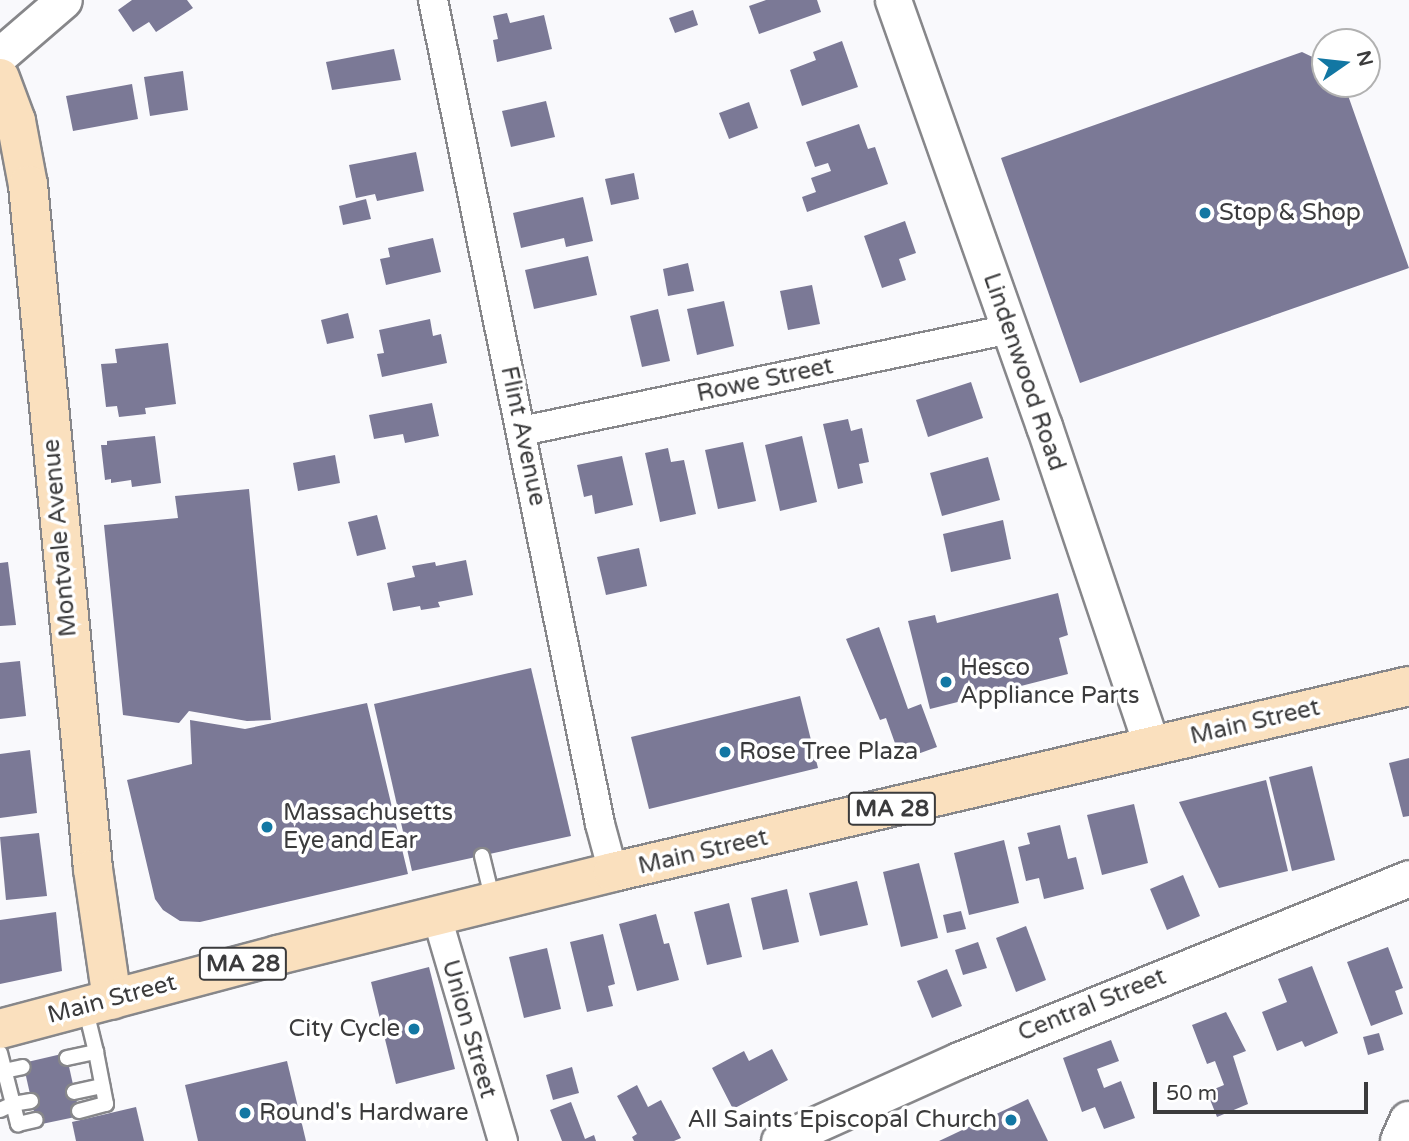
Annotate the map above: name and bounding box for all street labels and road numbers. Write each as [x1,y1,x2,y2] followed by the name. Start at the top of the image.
[977,269,1071,475] street label: Lindenwood Road
[694,351,836,409] street label: Rowe Street
[494,364,552,508] street label: Flint Avenue
[37,438,83,638] street label: Montvale Avenue
[1187,693,1323,751] street label: Main Street
[846,790,938,828] road number: MA 28
[635,823,771,881] street label: Main Street
[198,945,288,984] road number: MA 28
[436,957,502,1101] street label: Union Street
[1014,962,1170,1048] street label: Central Street
[44,968,180,1030] street label: Main Street

